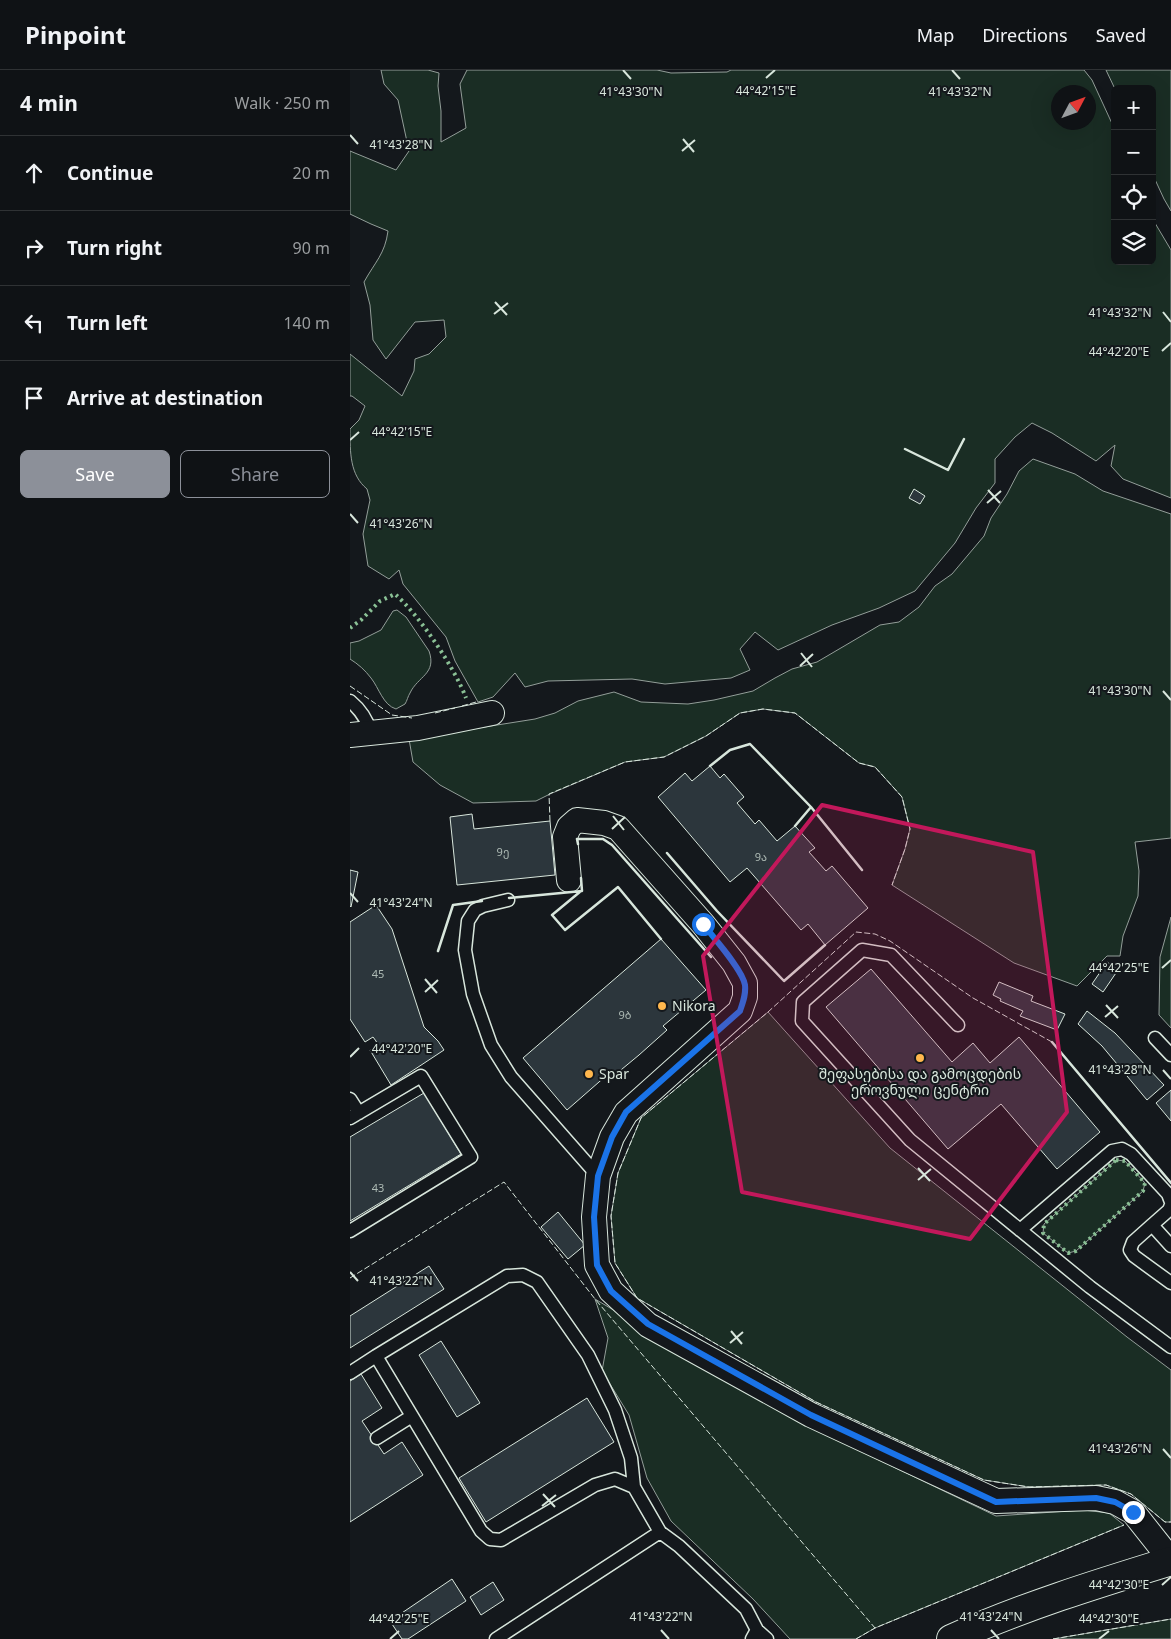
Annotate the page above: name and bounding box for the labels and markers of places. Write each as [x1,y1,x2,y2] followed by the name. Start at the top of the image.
[672,996,716,1015] place label: Nikora
[656,1000,668,1012] marker: Nikora
[914,1052,926,1064] marker: შეფასებისა და გამოცდების ეროვნული ცენტრი
[599,1064,629,1083] place label: Spar
[819,1064,1021,1099] place label: შეფასებისა და გამოცდების ეროვნული ცენტრი
[583,1068,595,1080] marker: Spar

